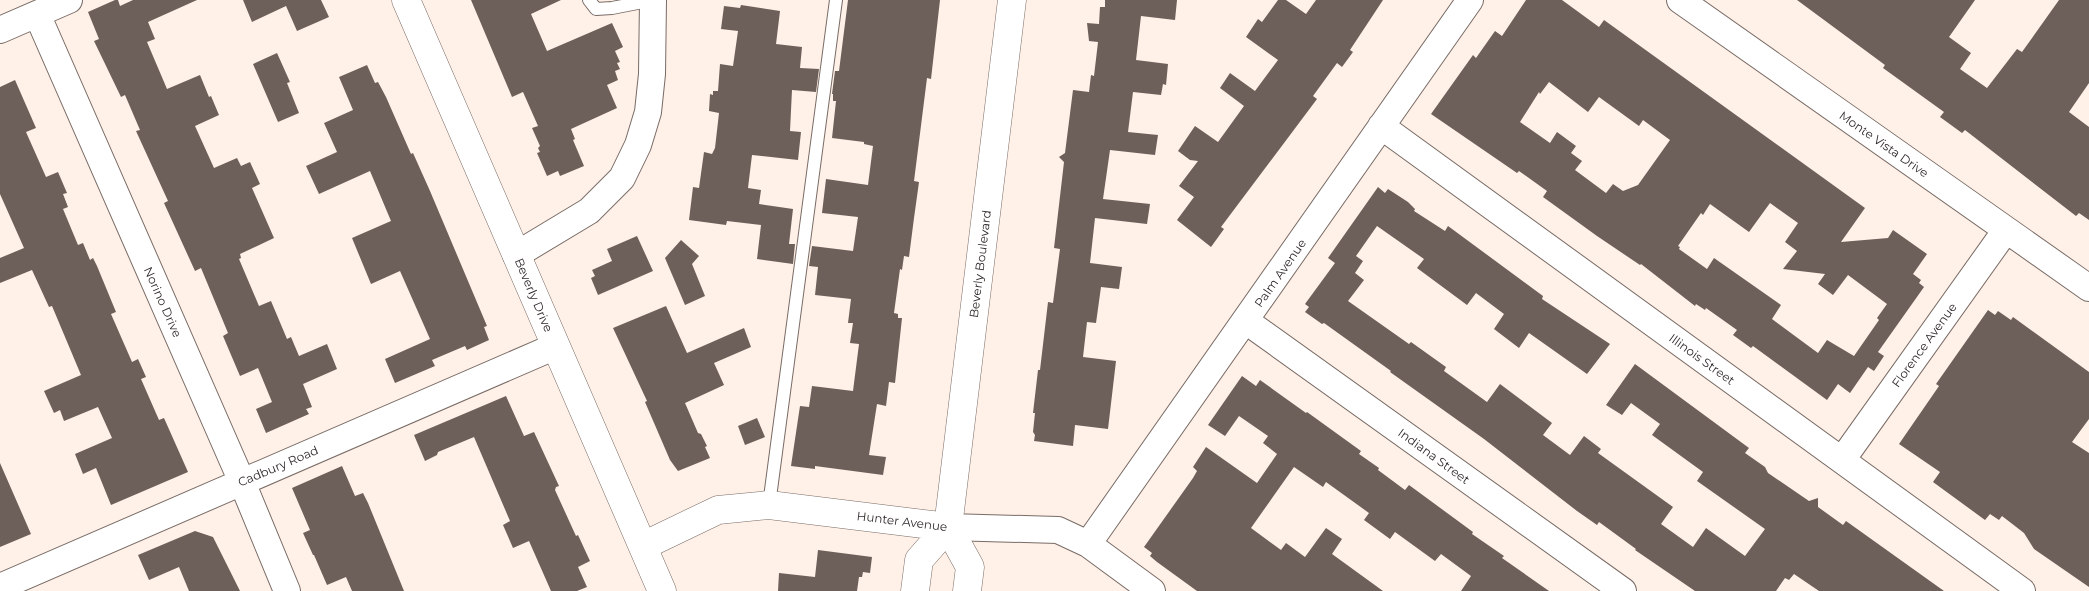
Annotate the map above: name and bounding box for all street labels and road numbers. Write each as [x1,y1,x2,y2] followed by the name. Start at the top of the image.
[1836,108,1932,180] street label: Monte Vista Drive
[966,209,994,319] street label: Beverly Boulevard
[1251,236,1309,310] street label: Palm Avenue
[512,256,556,334] street label: Beverly Drive
[141,264,185,340] street label: Norino Drive
[1888,300,1960,390] street label: Florence Avenue
[1666,330,1738,388] street label: Illinois Street
[1395,425,1473,487] street label: Indiana Street
[236,442,320,490] street label: Cadbury Road
[856,508,948,534] street label: Hunter Avenue

